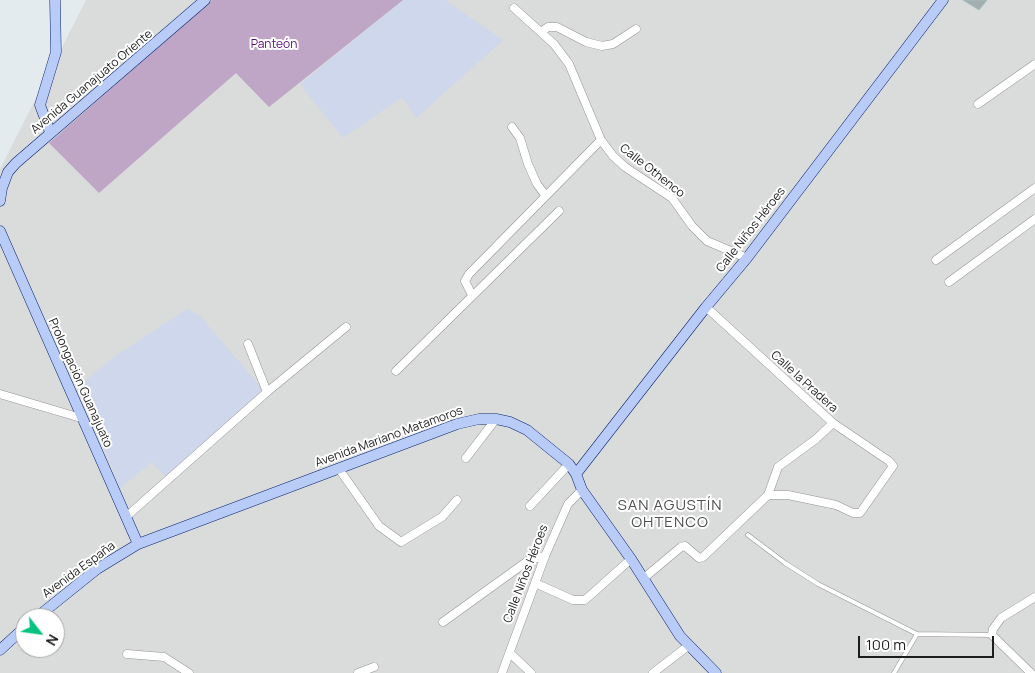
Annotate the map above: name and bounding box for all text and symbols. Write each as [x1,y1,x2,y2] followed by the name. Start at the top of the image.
[28,27,156,137] street label: Avenida Guanajuato Oriente
[251,38,297,52] park label: Panteón
[617,141,687,201] street label: Calle Othenco
[713,185,789,275] street label: Calle Niños Héroes
[45,316,115,450] street label: Prolongación Guanajuato
[768,348,840,416] street label: Calle la Pradera
[313,404,465,470] street label: Avenida Mariano Matamoros
[616,497,724,532] district label: SAN AGUSTÍN OHTENCO
[501,523,551,625] street label: Calle Niños Héroes
[40,539,118,601] street label: Avenida España
[15,608,65,658] north arrow
[860,626,996,658] scale bar
[42,631,63,649] text: N
[866,634,906,655] text: 100 m

